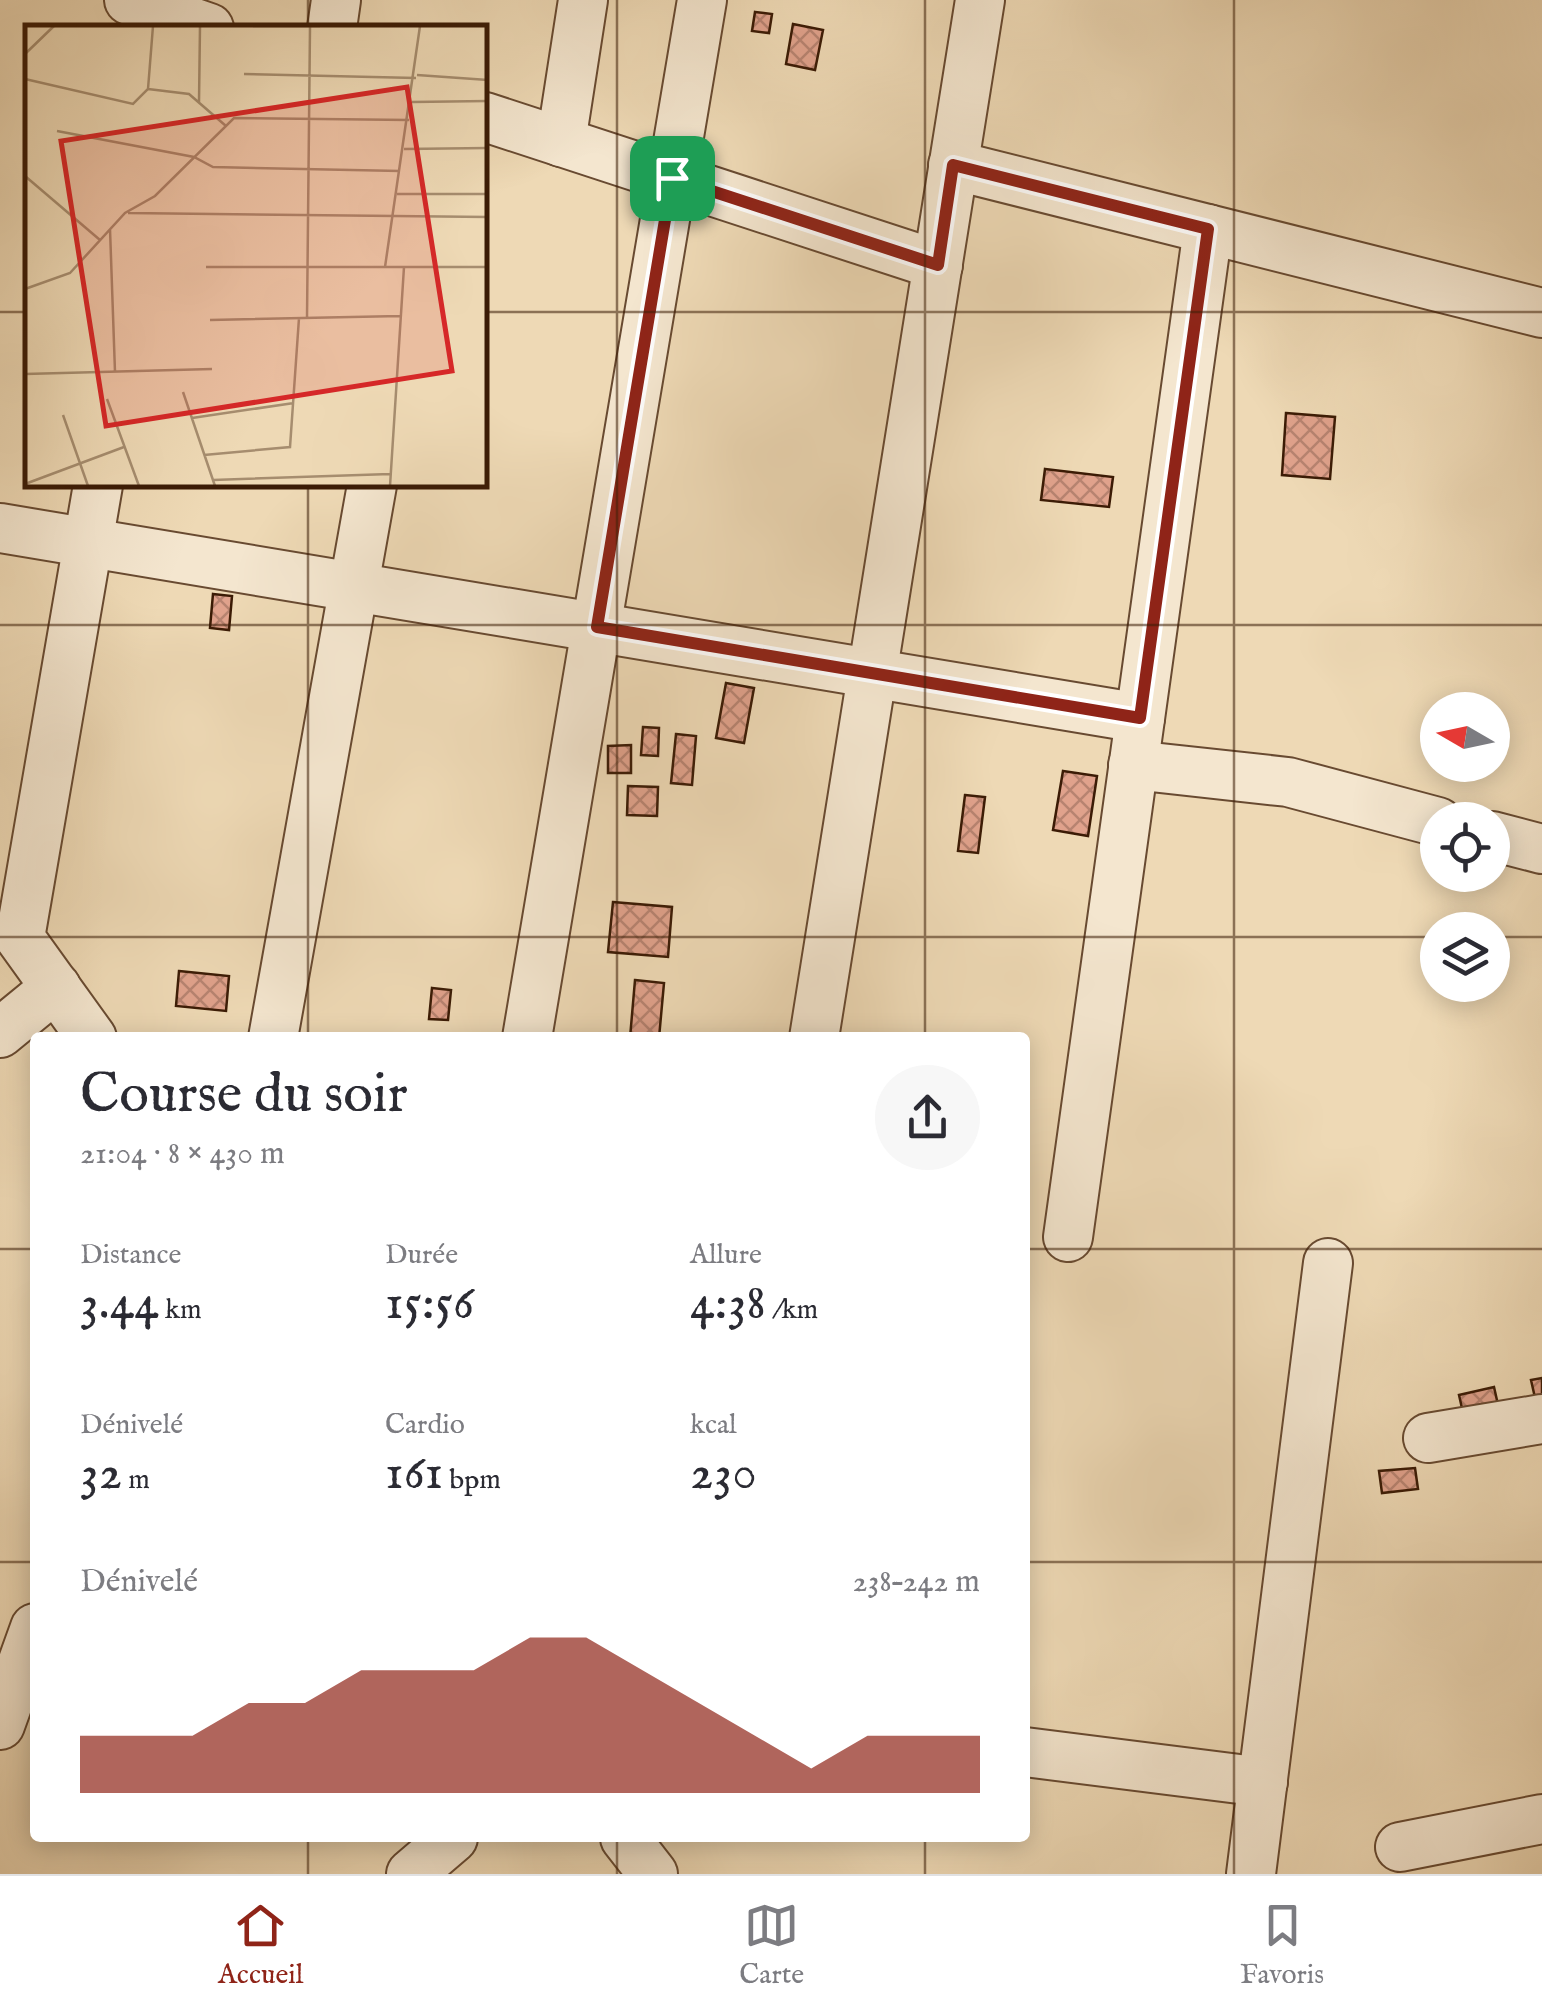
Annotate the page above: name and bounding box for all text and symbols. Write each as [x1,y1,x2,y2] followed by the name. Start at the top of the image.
[25,25,488,488] inset map
[630,136,715,221] pin
[645,151,700,206] icon: arrive
[1420,692,1510,782] north arrow
[1420,692,1510,1002] map controls
[1420,802,1510,892] button: locate
[1420,912,1510,1002] button: layers
[80,1061,408,1131] text: Course du soir
[875,1065,980,1170] button: share
[80,1134,285,1175] text: 21:04 · 8 × 430 m
[80,1238,181,1273] text: Distance
[385,1238,458,1273] text: Durée
[690,1238,762,1273] text: Allure
[80,1273,159,1336] text: 3.44
[385,1273,474,1336] text: 15:56
[690,1273,766,1336] text: 4:38
[159,1293,202,1328] text: km
[766,1293,818,1328] text: /km
[80,1408,183,1443] text: Dénivelé
[385,1408,465,1443] text: Cardio
[690,1408,737,1443] text: kcal
[80,1443,122,1506] text: 32
[385,1443,443,1506] text: 161
[690,1443,757,1506] text: 230
[122,1463,150,1498] text: m
[443,1463,501,1498] text: bpm
[80,1562,198,1603] text: Dénivelé
[852,1562,980,1603] text: 238–242 m
[218,1898,303,1993] tab: Accueil
[739,1898,804,1993] tab: Carte
[1240,1898,1324,1993] tab: Favoris

